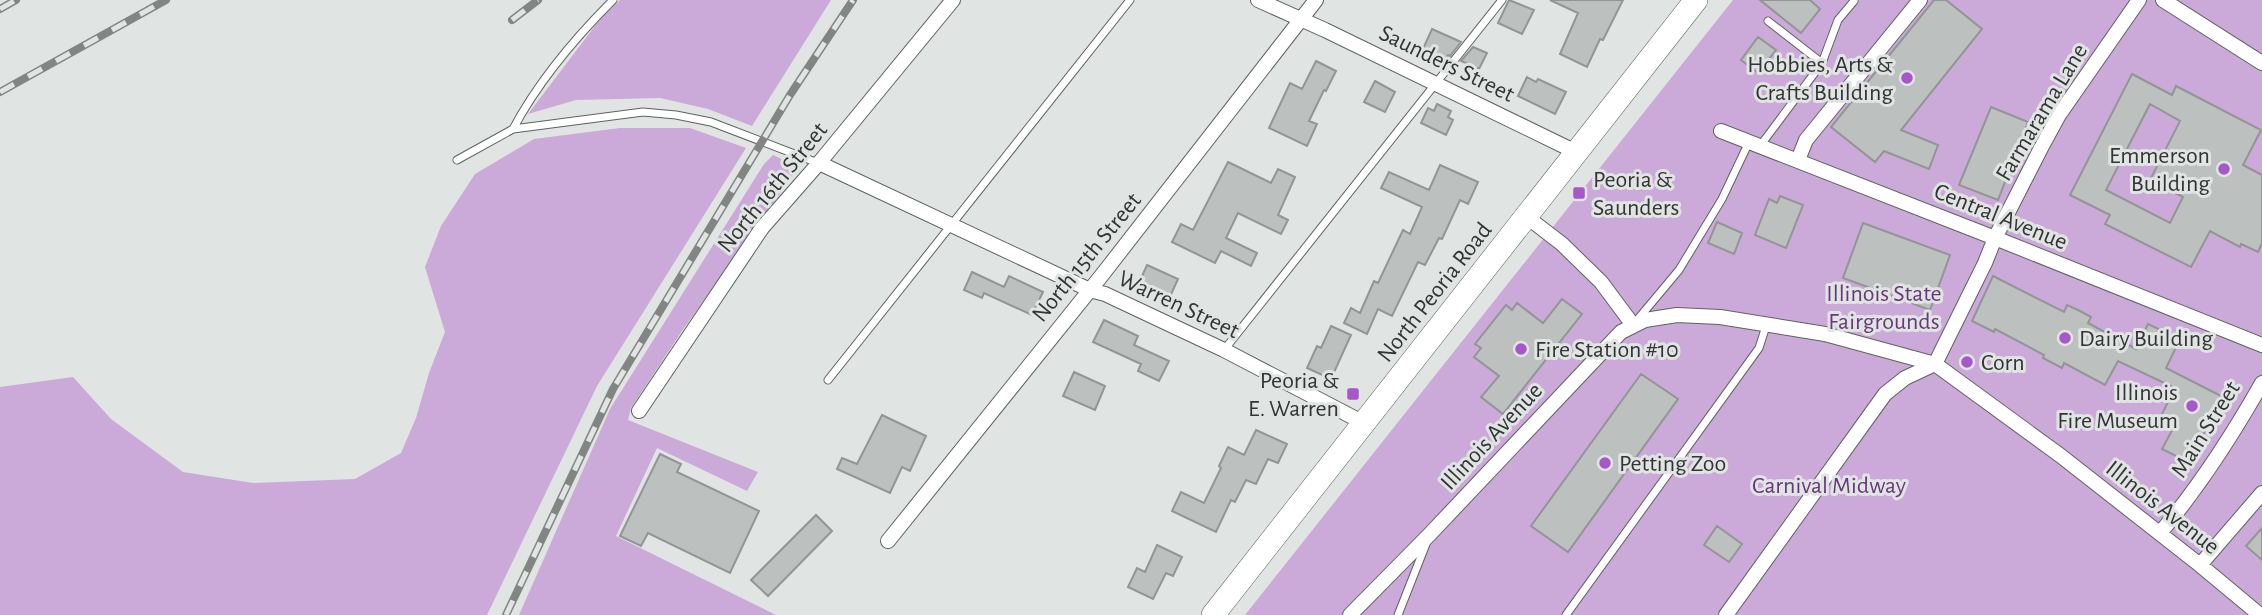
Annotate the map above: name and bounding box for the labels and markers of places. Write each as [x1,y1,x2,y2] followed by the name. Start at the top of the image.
[1747,53,1893,105] place label: Hobbies, Arts & Crafts Building
[1899,70,1915,86] marker: Hobbies, Arts & Crafts Building
[2109,144,2210,196] place label: Emmerson Building
[2216,161,2232,177] marker: Emmerson Building
[1593,168,1679,220] place label: Peoria & Saunders
[1571,185,1587,201] marker: Peoria & Saunders
[2079,327,2213,351] place label: Dairy Building
[2057,330,2073,346] marker: Dairy Building
[1535,338,1679,362] place label: Fire Station #10
[1513,341,1529,357] marker: Fire Station #10
[1981,351,2025,375] place label: Corn
[1959,354,1975,370] marker: Corn
[1248,369,1339,421] place label: Peoria & E. Warren
[2057,381,2178,433] place label: Illinois Fire Museum
[1345,386,1361,402] marker: Peoria & E. Warren
[2184,398,2200,414] marker: Illinois Fire Museum
[1619,452,1726,476] place label: Petting Zoo
[1597,455,1613,471] marker: Petting Zoo

